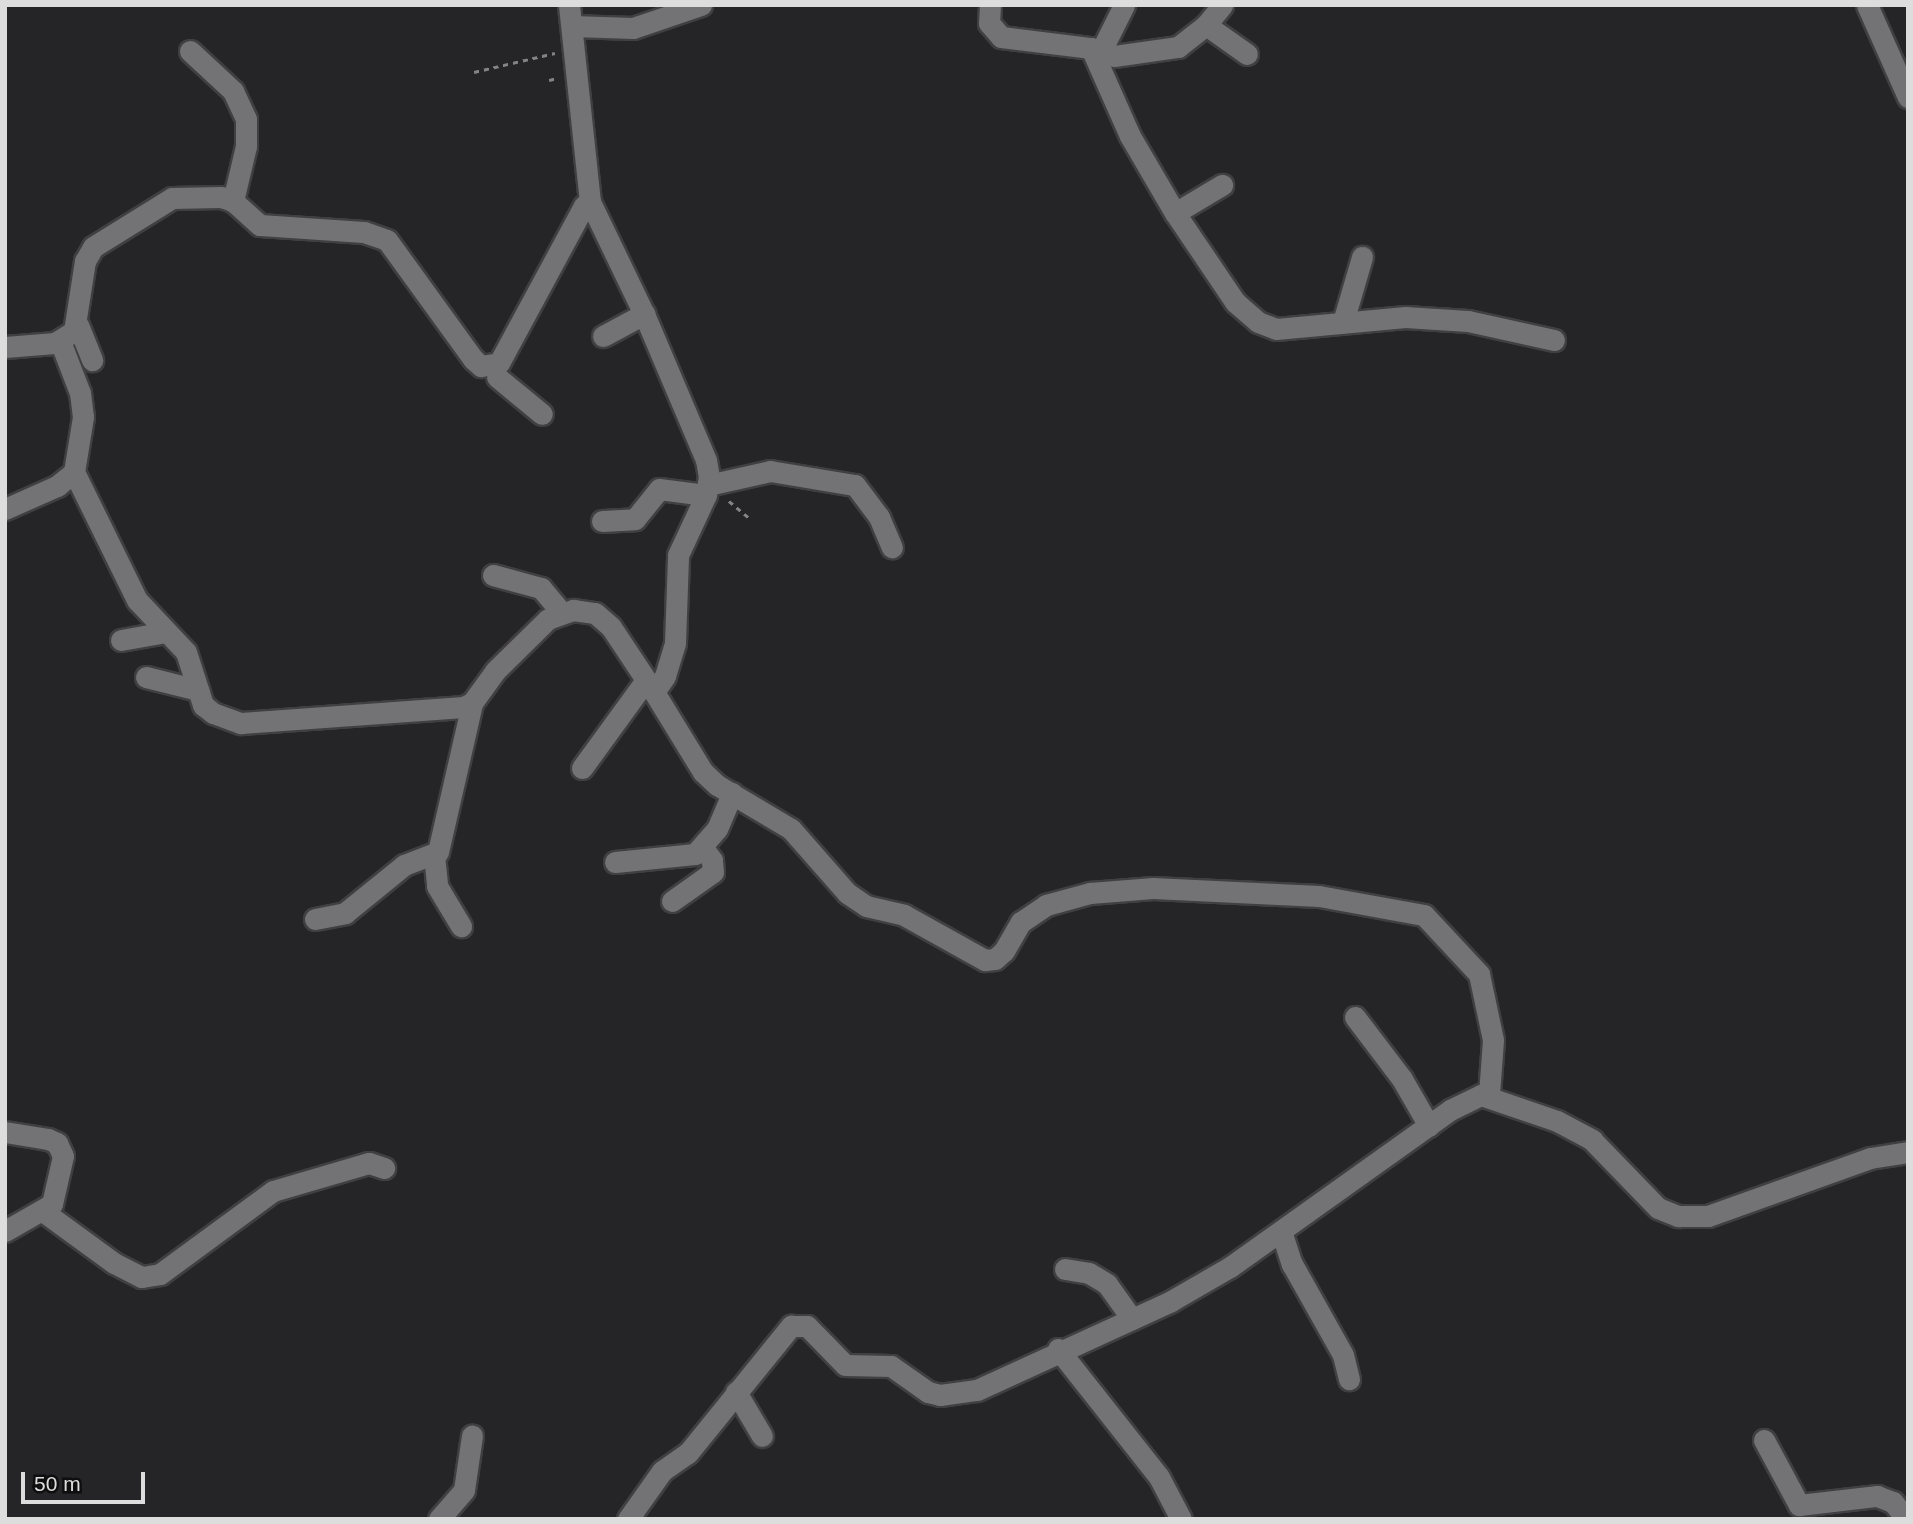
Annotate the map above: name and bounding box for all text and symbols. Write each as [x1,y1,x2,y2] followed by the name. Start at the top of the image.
[24,1458,149,1502] scale bar
[34,1472,81,1495] text: 50 m

